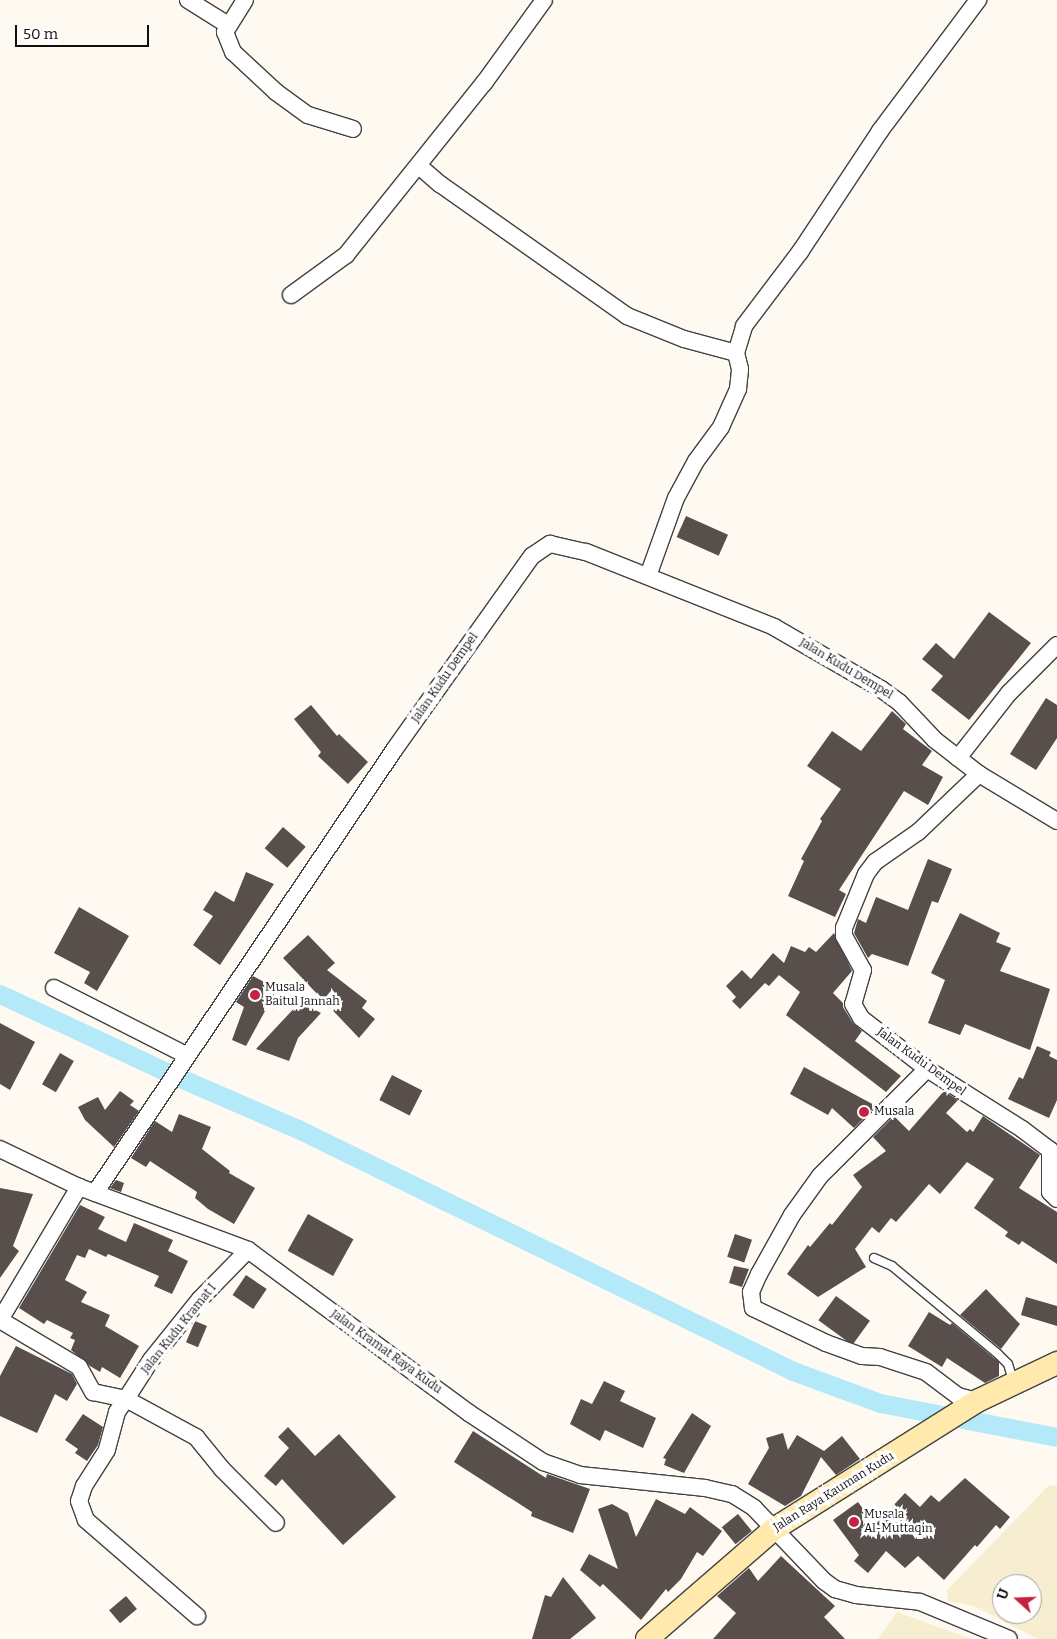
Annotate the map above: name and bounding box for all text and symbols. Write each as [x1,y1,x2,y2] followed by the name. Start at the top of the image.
[18,15,151,47] scale bar
[23,25,58,43] text: 50 m
[409,630,481,726] street label: Jalan Kudu Dempel
[797,635,895,703] street label: Jalan Kudu Dempel
[265,981,340,1009] place label: Musala Baitul Jannah
[249,989,261,1001] marker: Musala Baitul Jannah
[874,1025,968,1099] street label: Jalan Kudu Dempel
[874,1105,914,1119] place label: Musala
[858,1106,870,1118] marker: Musala
[138,1281,220,1377] street label: Jalan Kudu Kramat I
[328,1307,444,1397] street label: Jalan Kramat Raya Kudu
[771,1449,897,1535] street label: Jalan Raya Kauman Kudu
[864,1508,933,1536] place label: Musala Al-Muttaqin
[848,1516,860,1528] marker: Musala Al-Muttaqin
[992,1574,1042,1624] north arrow
[994,1586,1013,1602] text: U

